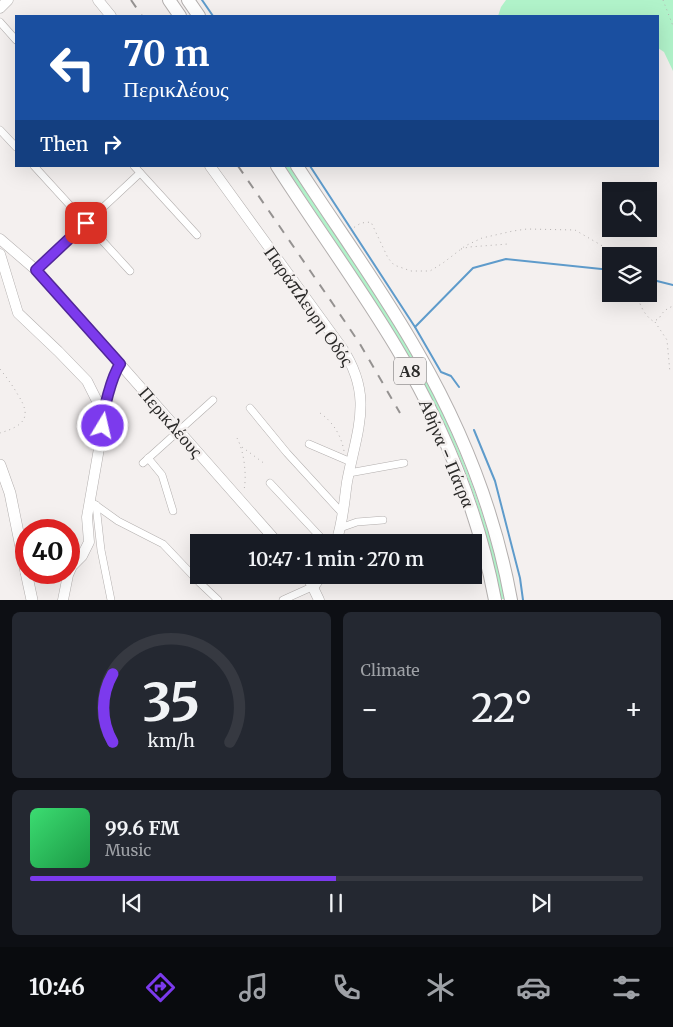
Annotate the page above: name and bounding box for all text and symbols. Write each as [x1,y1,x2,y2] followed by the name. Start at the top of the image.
[123,32,210,76] text: 70 m
[40,35,105,100] icon: left
[123,75,229,103] text: Περικλέους
[98,130,126,158] icon: right
[40,132,88,156] text: Then
[602,182,657,302] map controls
[602,182,657,237] button: search
[65,202,107,244] pin
[72,209,100,237] icon: arrive
[259,242,359,370] street label: Παράπλευρη Οδός
[602,247,657,302] button: layers
[394,358,426,384] road number: Α8
[134,382,208,462] street label: Περικλέους
[414,395,480,511] street label: Αθήνα - Πάτρα
[76,399,128,451] position arrow
[15,519,80,584] speed limit sign: 40
[248,547,424,571] text: 10:47 · 1 min · 270 m
[361,660,420,680] text: Climate
[142,670,200,735] text: 35
[471,685,532,732] text: 22°
[361,691,379,727] text: −
[624,691,643,727] text: +
[148,729,195,752] text: km/h
[105,816,179,840] text: 99.6 FM
[105,840,151,860] text: Music
[118,889,146,917] icon: previous
[322,889,350,917] icon: pause
[527,889,555,917] icon: next
[143,970,178,1005] icon: directions
[236,970,271,1005] icon: music
[329,970,364,1005] icon: phone
[423,970,458,1005] icon: climate
[516,970,551,1005] icon: car
[609,970,644,1005] icon: filters
[29,973,85,1001] text: 10:46

